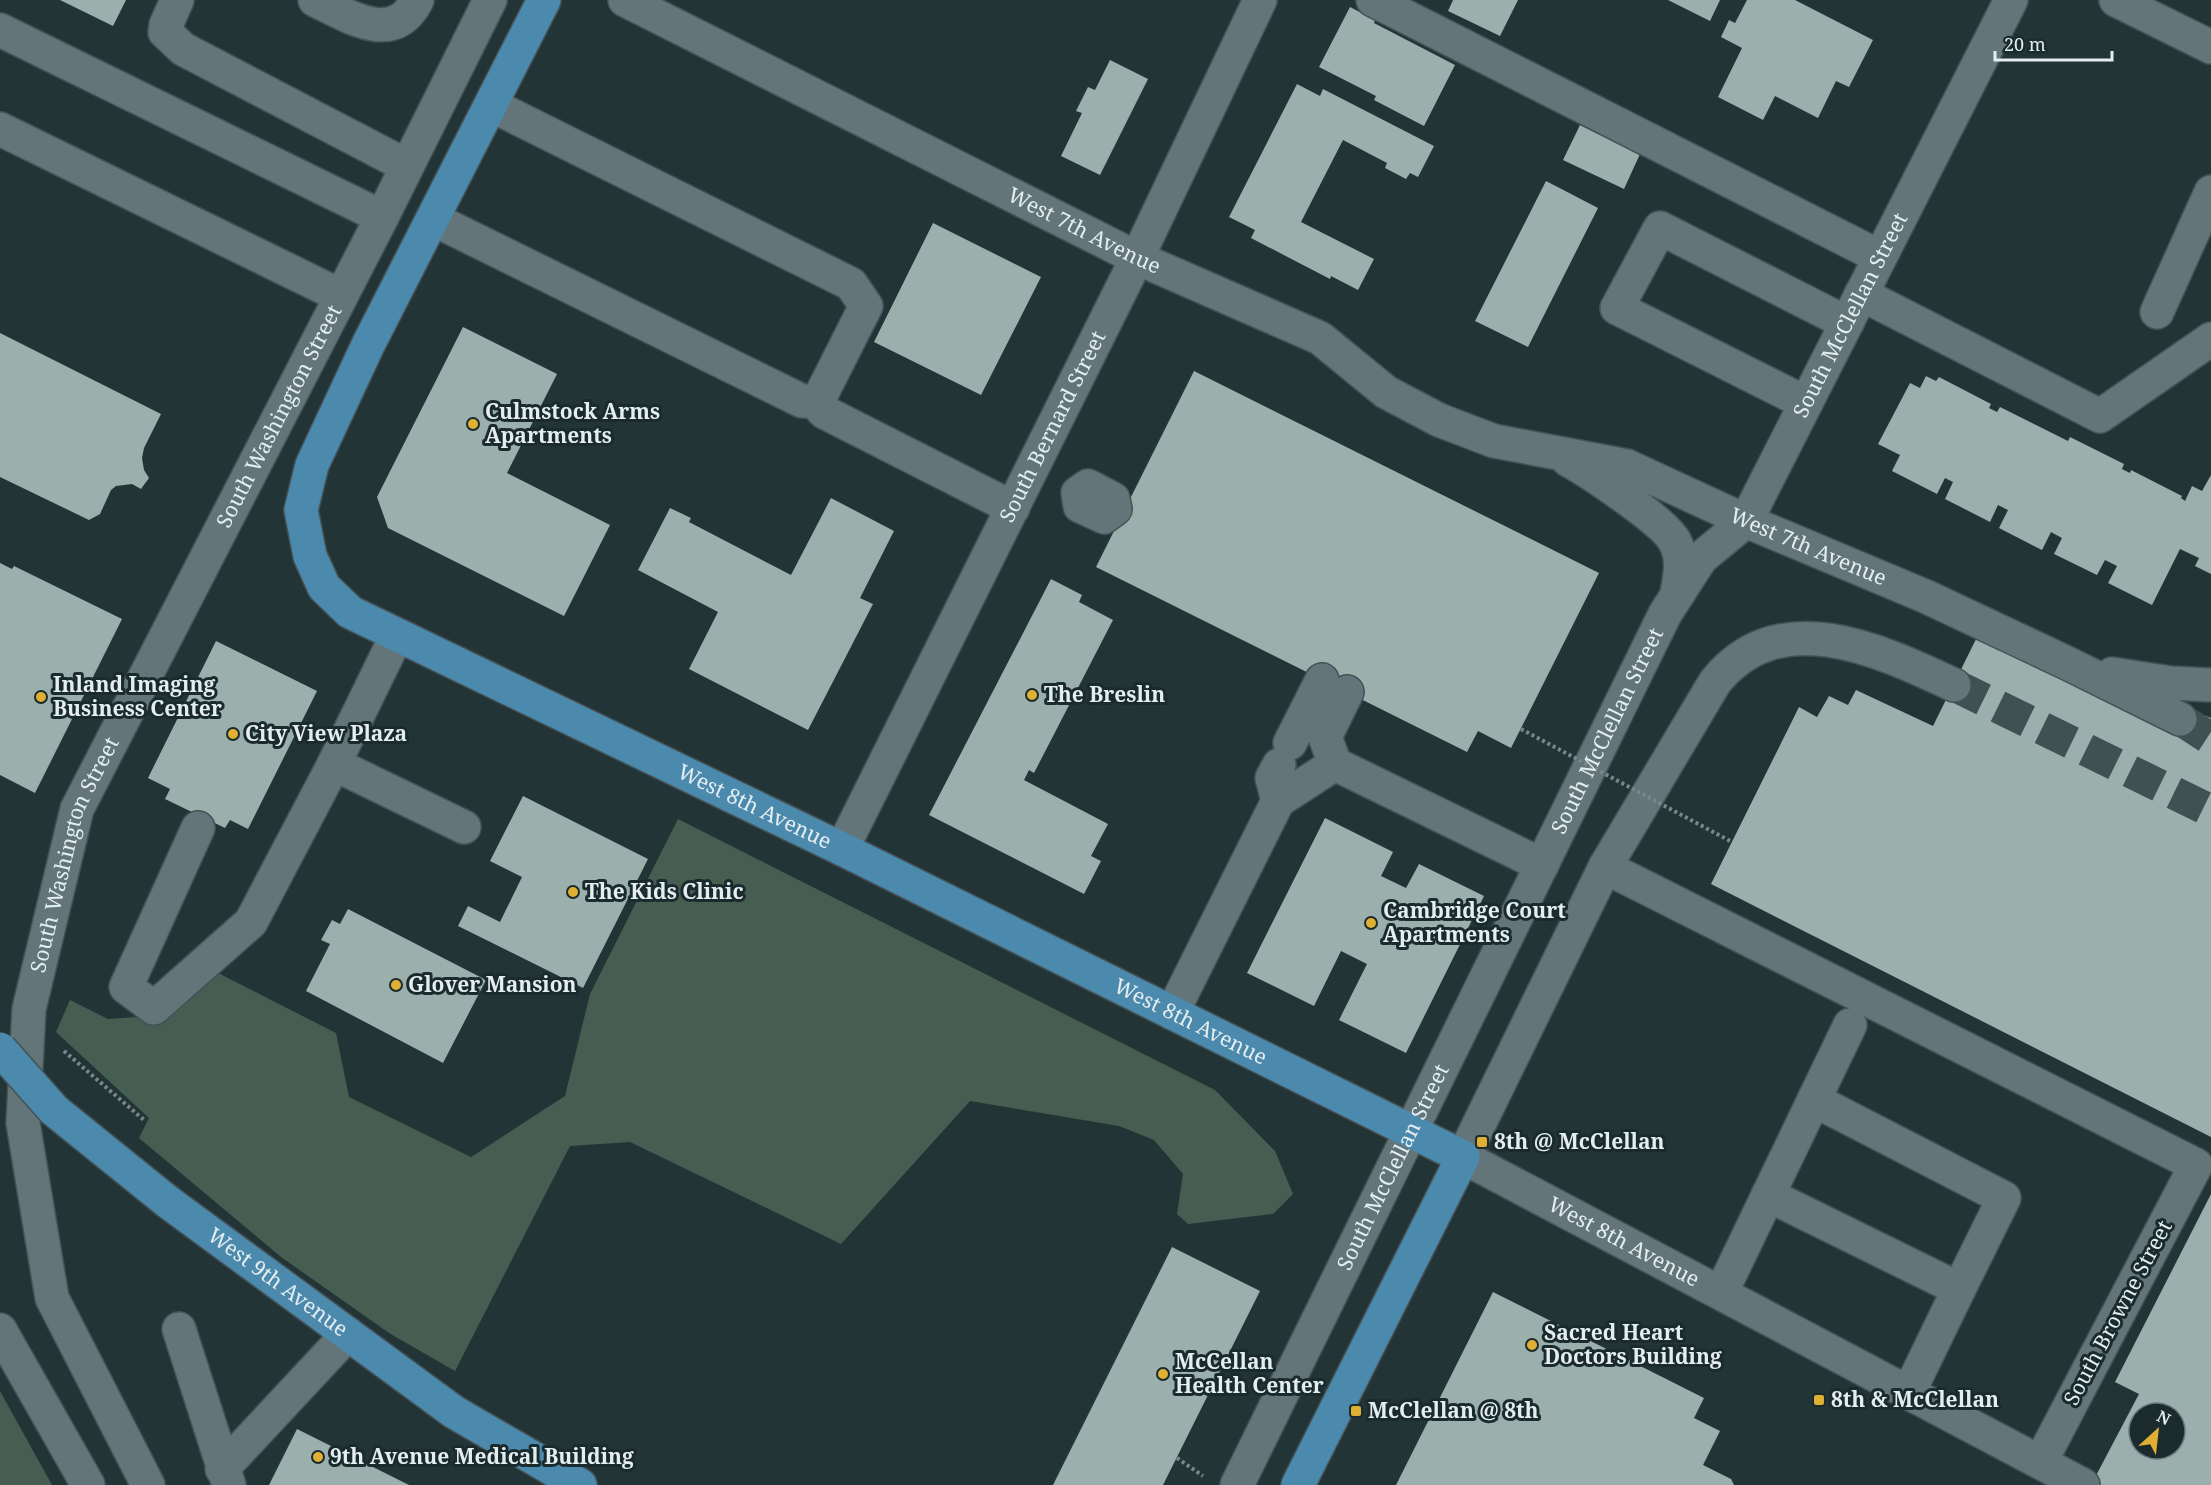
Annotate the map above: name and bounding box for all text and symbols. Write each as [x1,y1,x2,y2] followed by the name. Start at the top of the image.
[1995,24,2112,62] scale bar
[2004,32,2046,56] text: 20 m
[1003,180,1165,280] street label: West 7th Avenue
[1786,208,1913,422] street label: South McClellan Street
[209,300,347,532] street label: South Washington Street
[992,326,1111,527] street label: South Bernard Street
[485,397,660,449] place label: Culmstock Arms Apartments
[466,417,480,431] marker: Culmstock Arms Apartments
[1726,501,1891,592] street label: West 7th Avenue
[1544,623,1669,838] street label: South McClellan Street
[53,670,222,722] place label: Inland Imaging Business Center
[1044,680,1165,708] place label: The Breslin
[1025,688,1039,702] marker: The Breslin
[34,690,48,704] marker: Inland Imaging Business Center
[245,719,407,747] place label: City View Plaza
[226,727,240,741] marker: City View Plaza
[23,732,125,975] street label: South Washington Street
[673,757,836,855] street label: West 8th Avenue
[585,877,744,905] place label: The Kids Clinic
[566,885,580,899] marker: The Kids Clinic
[1383,896,1566,948] place label: Cambridge Court Apartments
[1364,916,1378,930] marker: Cambridge Court Apartments
[408,970,577,998] place label: Glover Mansion
[1110,971,1272,1071] street label: West 8th Avenue
[389,978,403,992] marker: Glover Mansion
[1330,1059,1455,1275] street label: South McClellan Street
[1494,1127,1665,1155] place label: 8th @ McClellan
[1475,1135,1489,1149] marker: 8th @ McClellan
[1544,1190,1705,1293] street label: West 8th Avenue
[2056,1215,2178,1410] street label: South Browne Street
[202,1221,354,1343] street label: West 9th Avenue
[1544,1318,1722,1370] place label: Sacred Heart Doctors Building
[1525,1338,1539,1352] marker: Sacred Heart Doctors Building
[1175,1347,1324,1399] place label: McCellan Health Center
[1156,1367,1170,1381] marker: McCellan Health Center
[1831,1385,1999,1413] place label: 8th & McClellan
[1812,1393,1826,1407] marker: 8th & McClellan
[1368,1396,1539,1424] place label: McClellan @ 8th
[2127,1401,2187,1461] north arrow
[1349,1404,1363,1418] marker: McClellan @ 8th
[2153,1405,2175,1430] text: N
[330,1442,634,1470] place label: 9th Avenue Medical Building
[311,1450,325,1464] marker: 9th Avenue Medical Building

